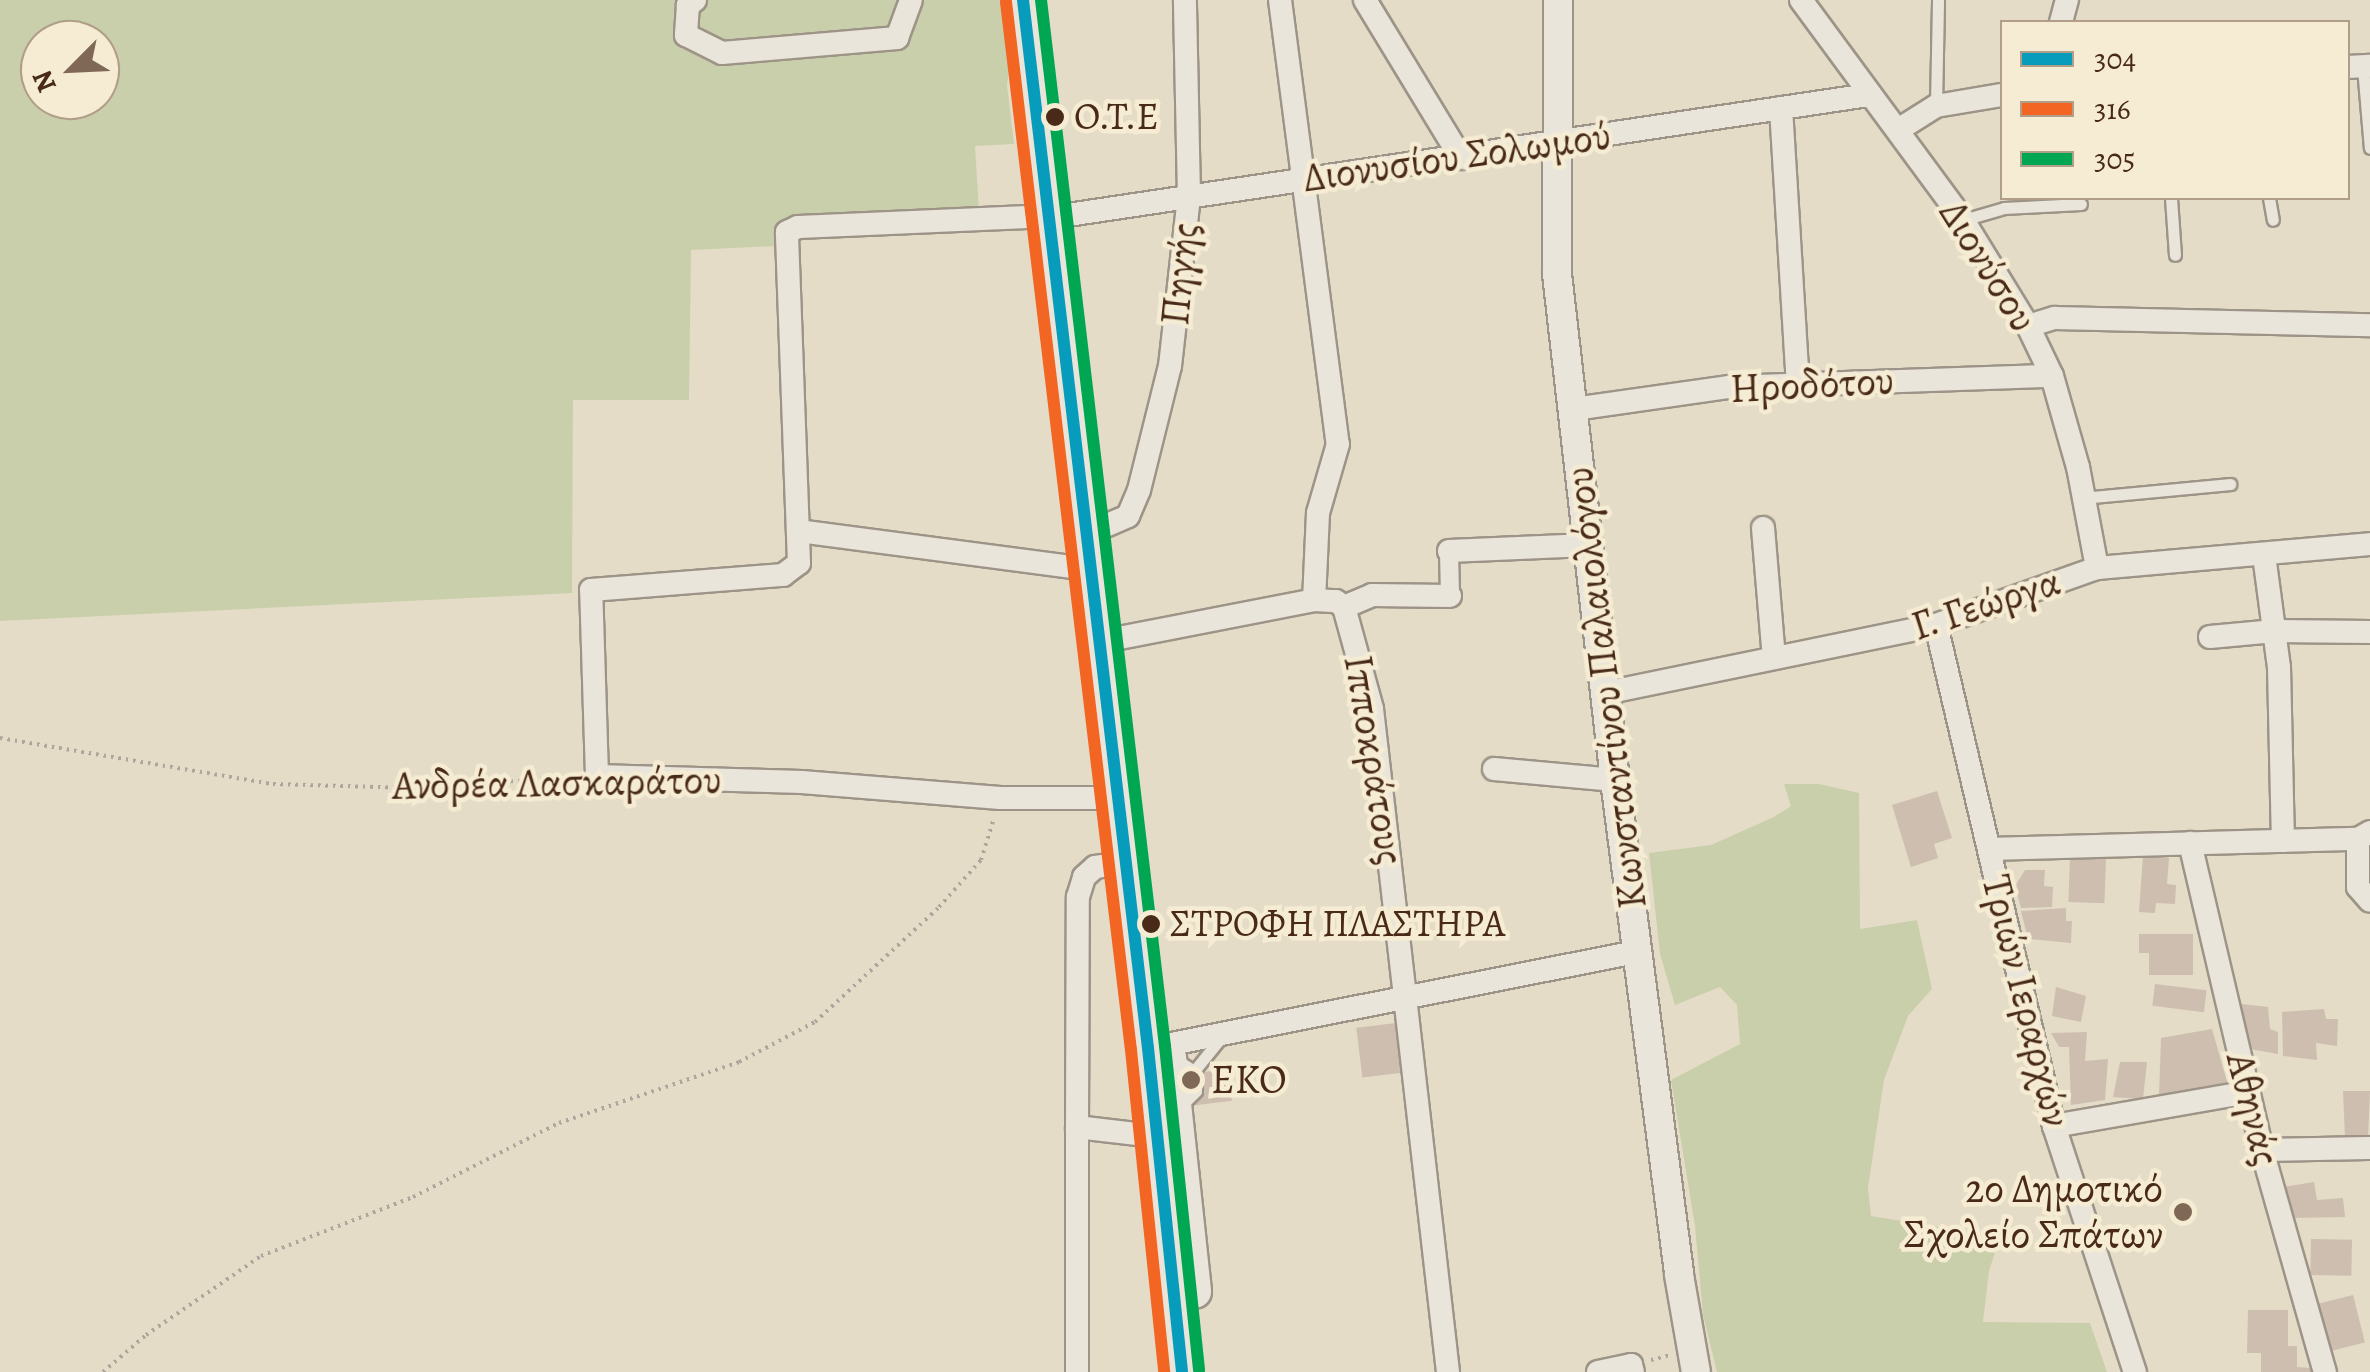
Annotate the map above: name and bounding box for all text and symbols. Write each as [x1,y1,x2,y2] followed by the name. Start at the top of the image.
[20,20,120,120] north arrow
[2000,20,2350,200] legend
[2094,39,2136,79] text: 304
[23,64,66,98] text: N
[2094,89,2131,129] text: 316
[1074,94,1159,140] place label: Ο.Τ.Ε
[1045,107,1065,127] marker: Ο.Τ.Ε
[1300,112,1614,202] street label: Διονυσίου Σολωμού
[2094,139,2135,179] text: 305
[1929,191,2047,341] street label: Διονύσου
[1151,220,1209,328] street label: Πηγής
[1729,357,1895,413] street label: Ηροδότου
[1555,464,1657,912] street label: Κωνσταντίνου Παλαιολόγου
[1905,557,2067,651] street label: Γ. Γεώργα
[1334,652,1414,868] street label: Ιπποκράτους
[392,756,722,810] street label: Ανδρέα Λασκαράτου
[1972,870,2080,1132] street label: Τριών Ιεραρχών
[1170,901,1505,947] place label: ΣΤΡΟΦΗ ΠΛΑΣΤΗΡΑ
[1141,914,1161,934] marker: ΣΤΡΟΦΗ ΠΛΑΣΤΗΡΑ
[2216,1048,2290,1170] street label: Αθηνάς
[1211,1056,1287,1104] place label: ΕΚΟ
[1180,1069,1202,1091] marker: ΕΚΟ
[1904,1165,2163,1259] place label: 2ο Δημοτικό Σχολείο Σπάτων
[2172,1201,2194,1223] marker: 2ο Δημοτικό Σχολείο Σπάτων

